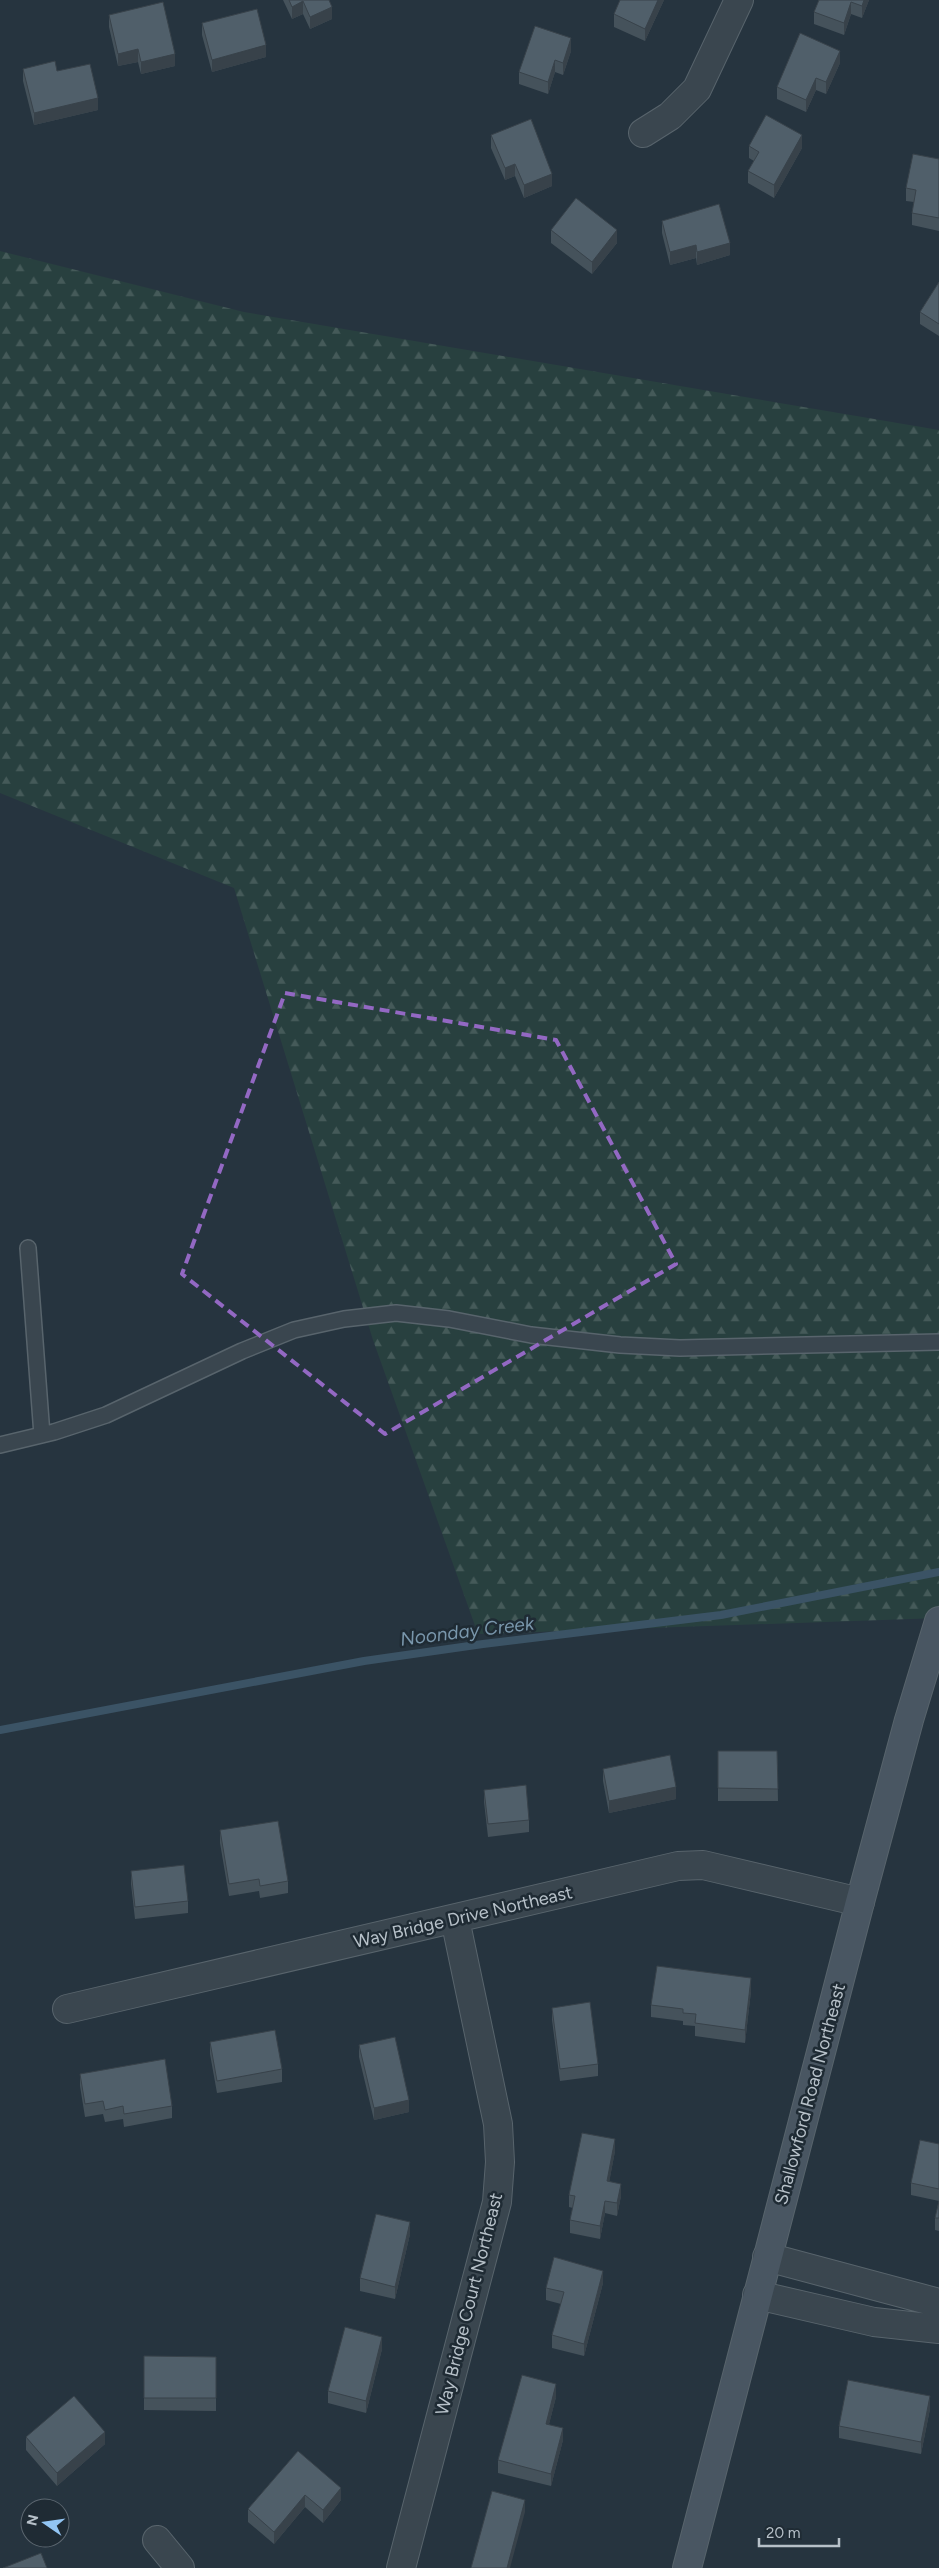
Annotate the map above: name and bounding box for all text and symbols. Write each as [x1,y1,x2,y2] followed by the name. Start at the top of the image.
[399,1611,536,1651] water label: Noonday Creek
[352,1881,575,1953] street label: Way Bridge Drive Northeast
[770,1981,850,2207] street label: Shallowford Road Northeast
[431,2190,507,2417] street label: Way Bridge Court Northeast
[20,2498,70,2548] north arrow
[23,2513,42,2527] text: N
[759,2516,839,2548] scale bar
[766,2524,800,2542] text: 20 m

